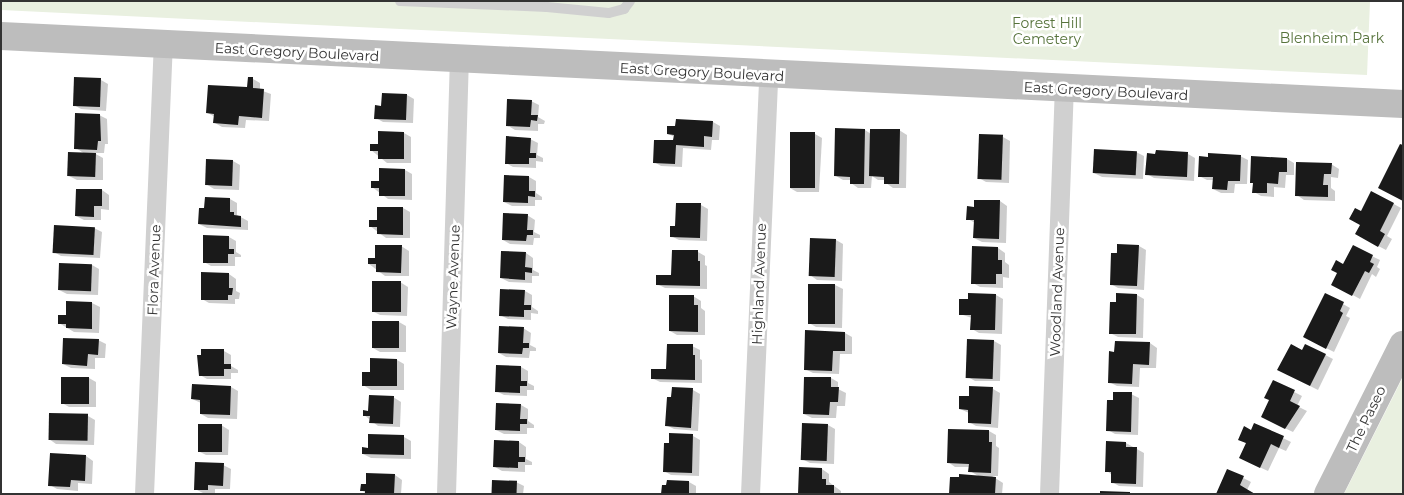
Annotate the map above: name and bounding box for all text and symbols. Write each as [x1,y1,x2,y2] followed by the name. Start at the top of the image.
[1012,15,1082,48] park label: Forest Hill Cemetery
[1280,30,1384,46] park label: Blenheim Park
[214,39,380,65] street label: East Gregory Boulevard
[619,59,785,85] street label: East Gregory Boulevard
[1023,78,1189,104] street label: East Gregory Boulevard
[748,223,770,345] street label: Highland Avenue
[144,224,164,316] street label: Flora Avenue
[443,224,463,330] street label: Wayne Avenue
[1046,227,1068,357] street label: Woodland Avenue
[1343,383,1389,455] street label: The Paseo

